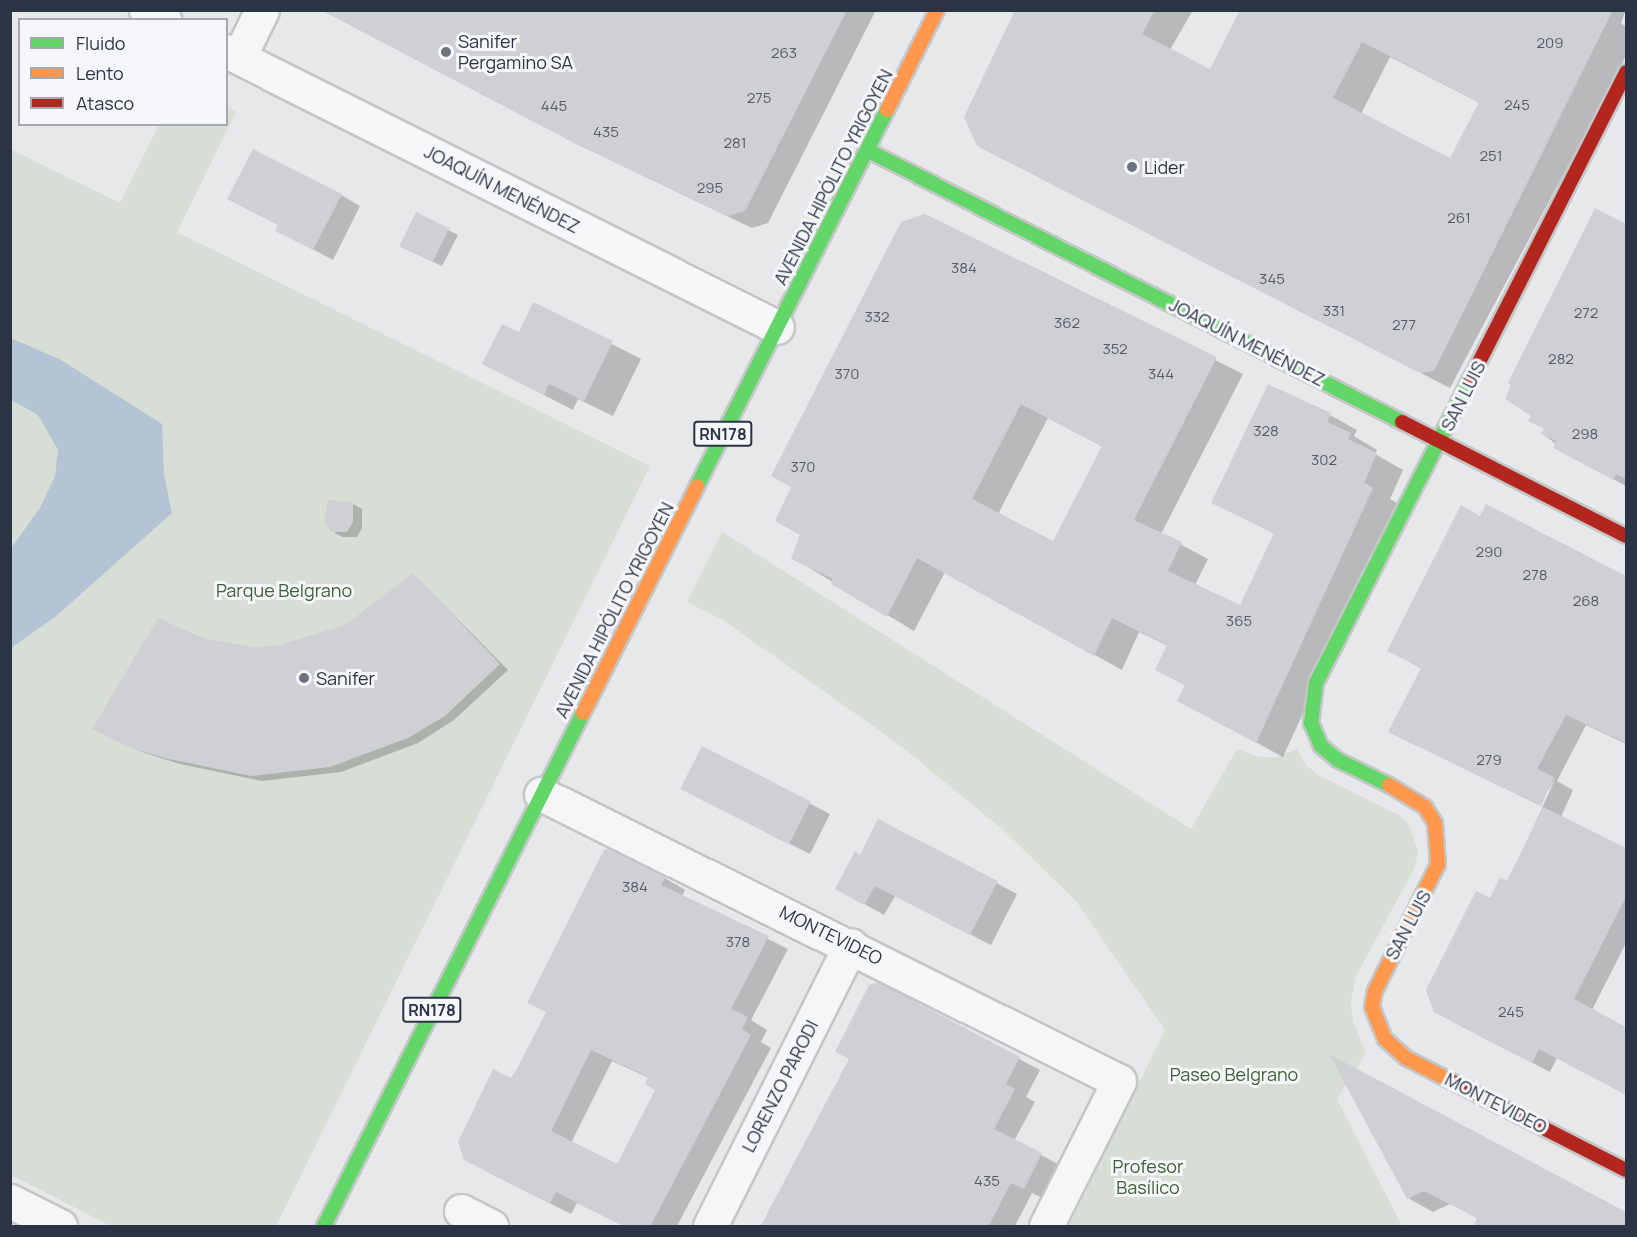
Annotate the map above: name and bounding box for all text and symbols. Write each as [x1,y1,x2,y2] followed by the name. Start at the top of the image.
[18,18,228,126] legend
[76,31,125,55] text: Fluido
[458,31,573,74] place label: Sanifer Pergamino SA
[1536,34,1564,52] house number: 209
[771,44,797,62] house number: 263
[439,45,453,59] marker: Sanifer Pergamino SA
[76,61,124,85] text: Lento
[769,66,897,288] street label: AVENIDA HIPÓLITO YRIGOYEN
[747,89,771,107] house number: 275
[76,91,134,115] text: Atasco
[1504,96,1530,114] house number: 245
[541,97,567,115] house number: 445
[593,123,619,141] house number: 435
[723,134,747,152] house number: 281
[421,140,583,238] street label: JOAQUÍN MENÉNDEZ
[1479,147,1503,165] house number: 251
[1144,156,1185,178] place label: Lider
[1125,160,1139,174] marker: Lider
[697,179,723,197] house number: 295
[1447,209,1471,227] house number: 261
[951,259,977,277] house number: 384
[1259,270,1285,288] house number: 345
[1166,293,1328,391] street label: JOAQUÍN MENÉNDEZ
[1323,302,1345,320] house number: 331
[1574,304,1598,322] house number: 272
[864,308,890,326] house number: 332
[1054,314,1080,332] house number: 362
[1392,316,1416,334] house number: 277
[1102,340,1128,358] house number: 352
[1548,350,1574,368] house number: 282
[1436,357,1490,435] street label: SAN LUIS
[835,365,859,383] house number: 370
[1148,365,1174,383] house number: 344
[693,421,753,447] road number: RN178
[1253,422,1279,440] house number: 328
[1572,425,1598,443] house number: 298
[1311,451,1337,469] house number: 302
[791,458,815,476] house number: 370
[550,499,678,721] street label: AVENIDA HIPÓLITO YRIGOYEN
[1475,543,1503,561] house number: 290
[1523,566,1547,584] house number: 278
[216,579,352,601] park label: Parque Belgrano
[1573,592,1599,610] house number: 268
[1226,612,1252,630] house number: 365
[316,667,375,689] place label: Sanifer
[297,671,311,685] marker: Sanifer
[1476,751,1502,769] house number: 279
[622,878,648,896] house number: 384
[1381,887,1435,963] street label: SAN LUIS
[776,901,886,969] street label: MONTEVIDEO
[726,933,750,951] house number: 378
[402,997,462,1023] road number: RN178
[1498,1003,1524,1021] house number: 245
[737,1016,823,1156] street label: LORENZO PARODI
[1170,1063,1298,1085] park label: Paseo Belgrano
[1441,1068,1551,1138] street label: MONTEVIDEO
[1113,1156,1183,1198] park label: Profesor Basílico
[974,1172,1000,1190] house number: 435

